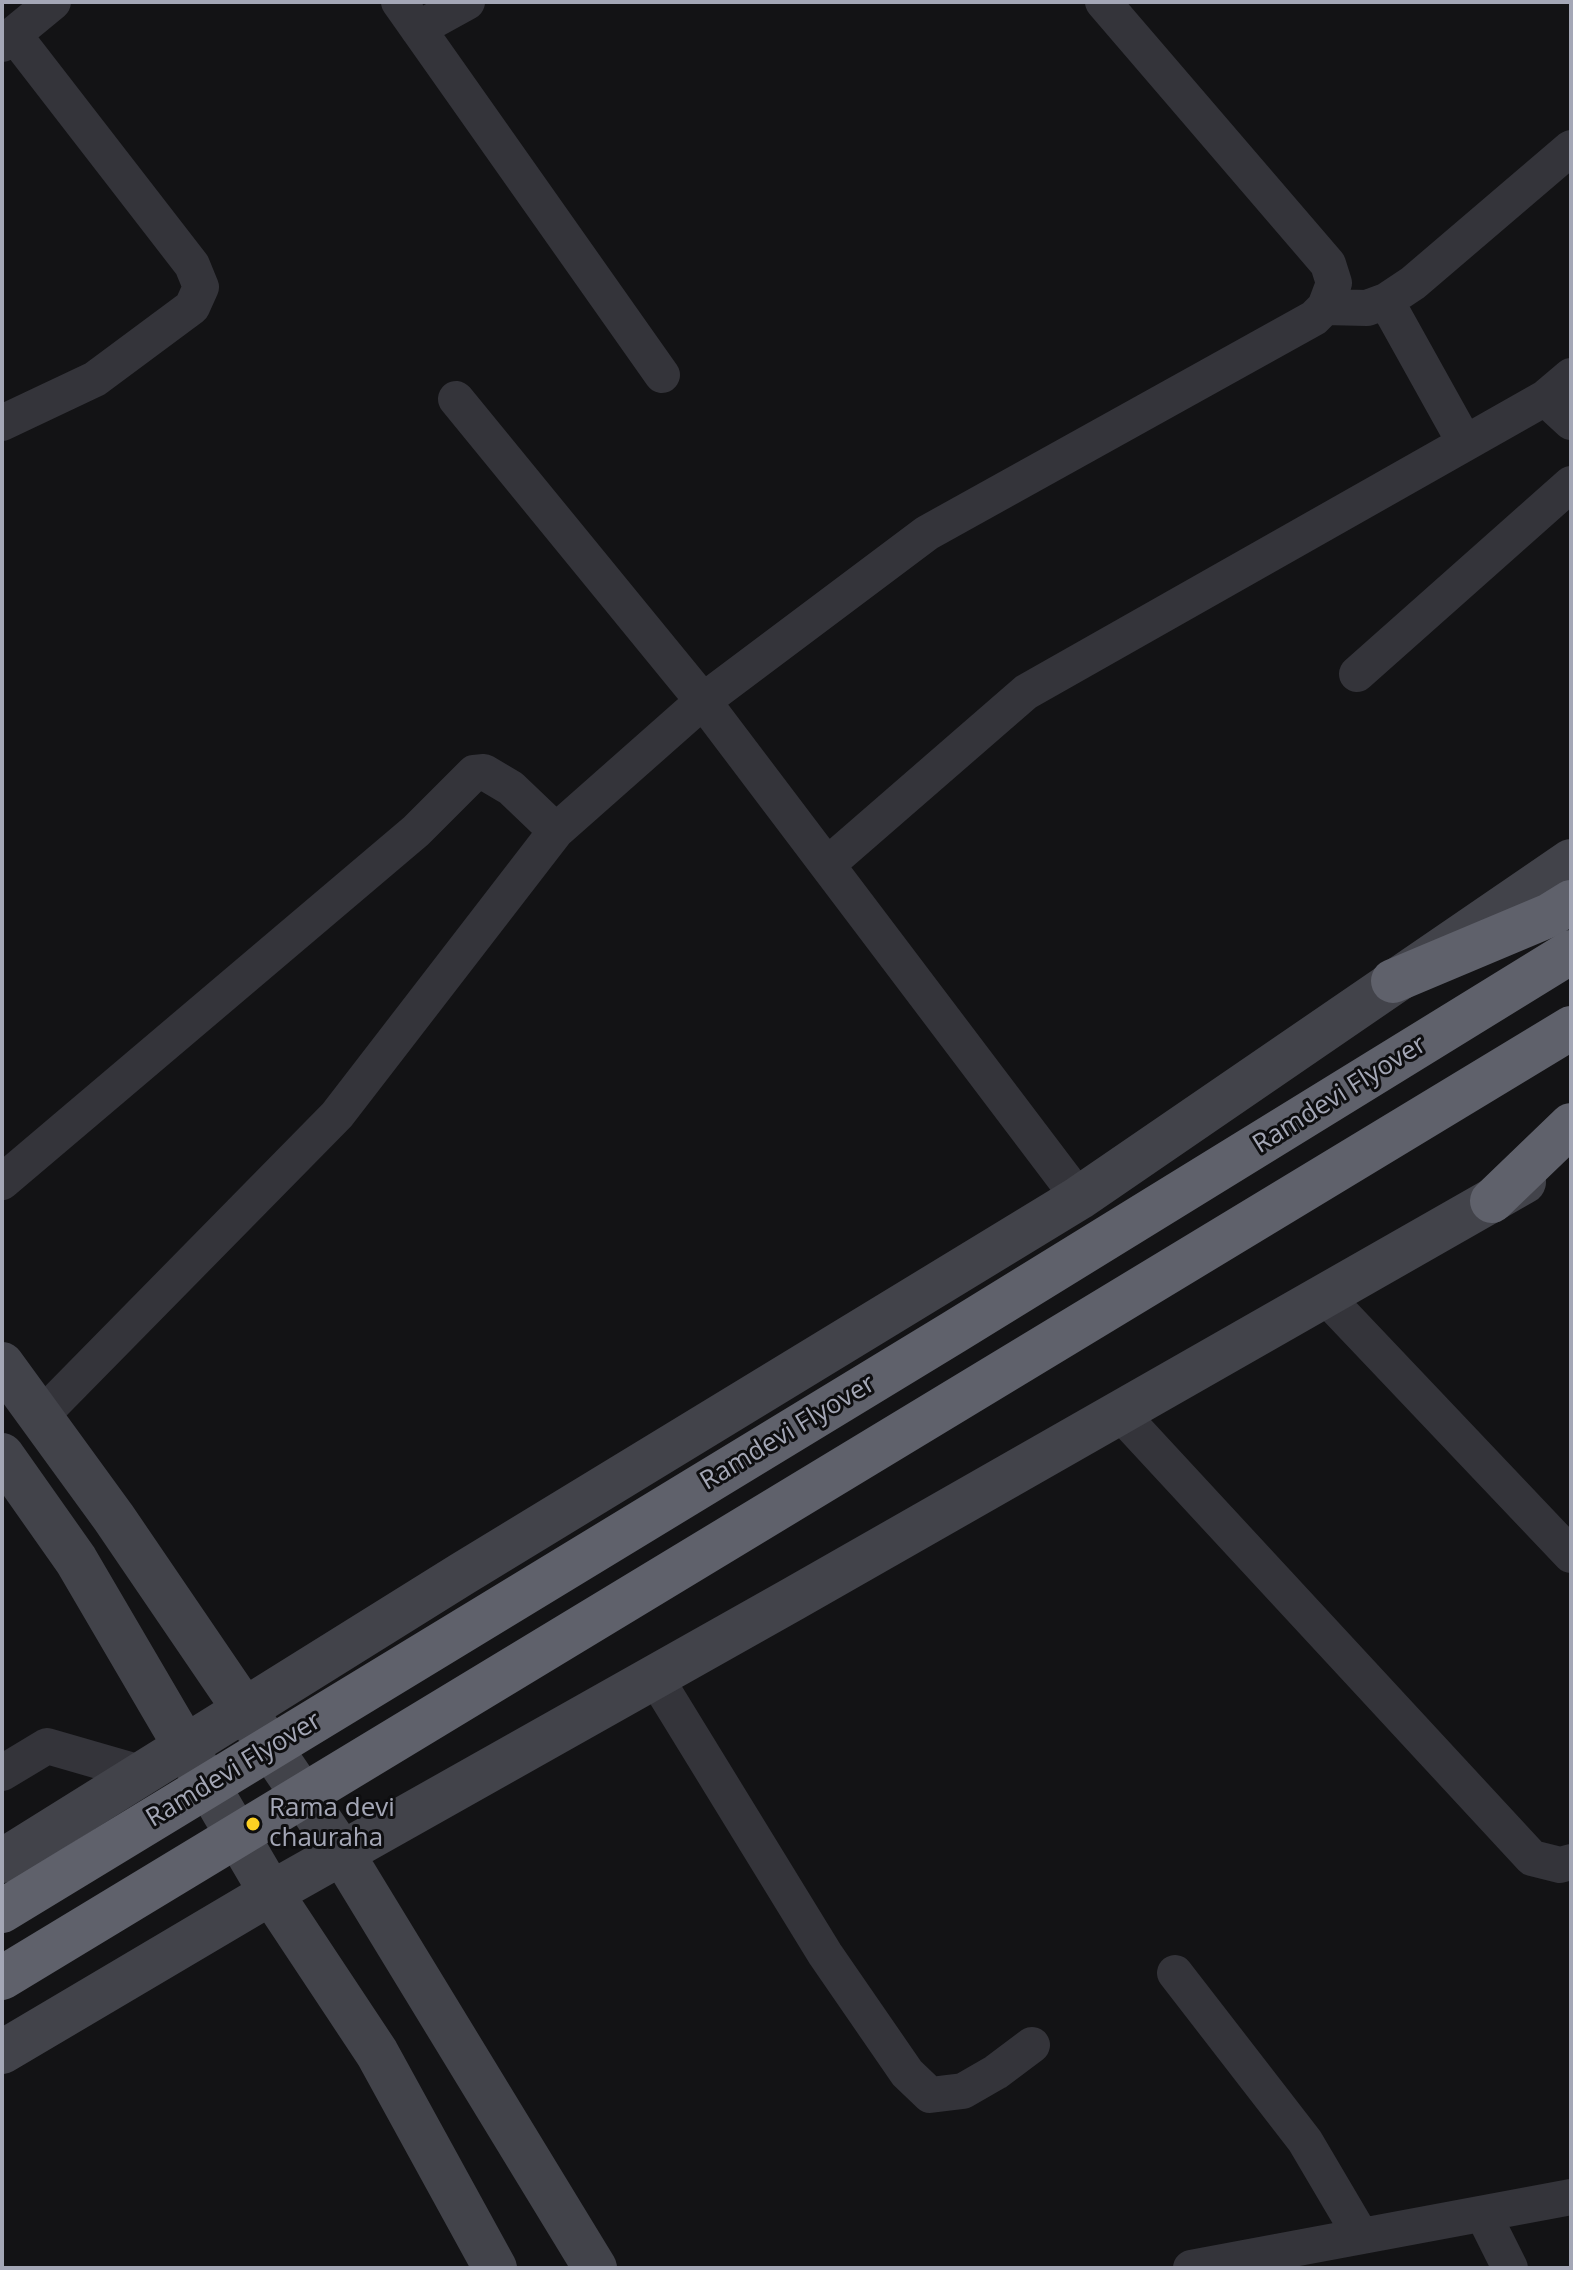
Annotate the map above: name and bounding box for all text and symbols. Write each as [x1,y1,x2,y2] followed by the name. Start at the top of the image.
[1248,1029,1432,1161] street label: Ramdevi Flyover
[695,1369,881,1497] street label: Ramdevi Flyover
[141,1706,327,1834] street label: Ramdevi Flyover
[269,1793,395,1854] place label: Rama devi chauraha
[244,1815,262,1833] marker: Rama devi chauraha

